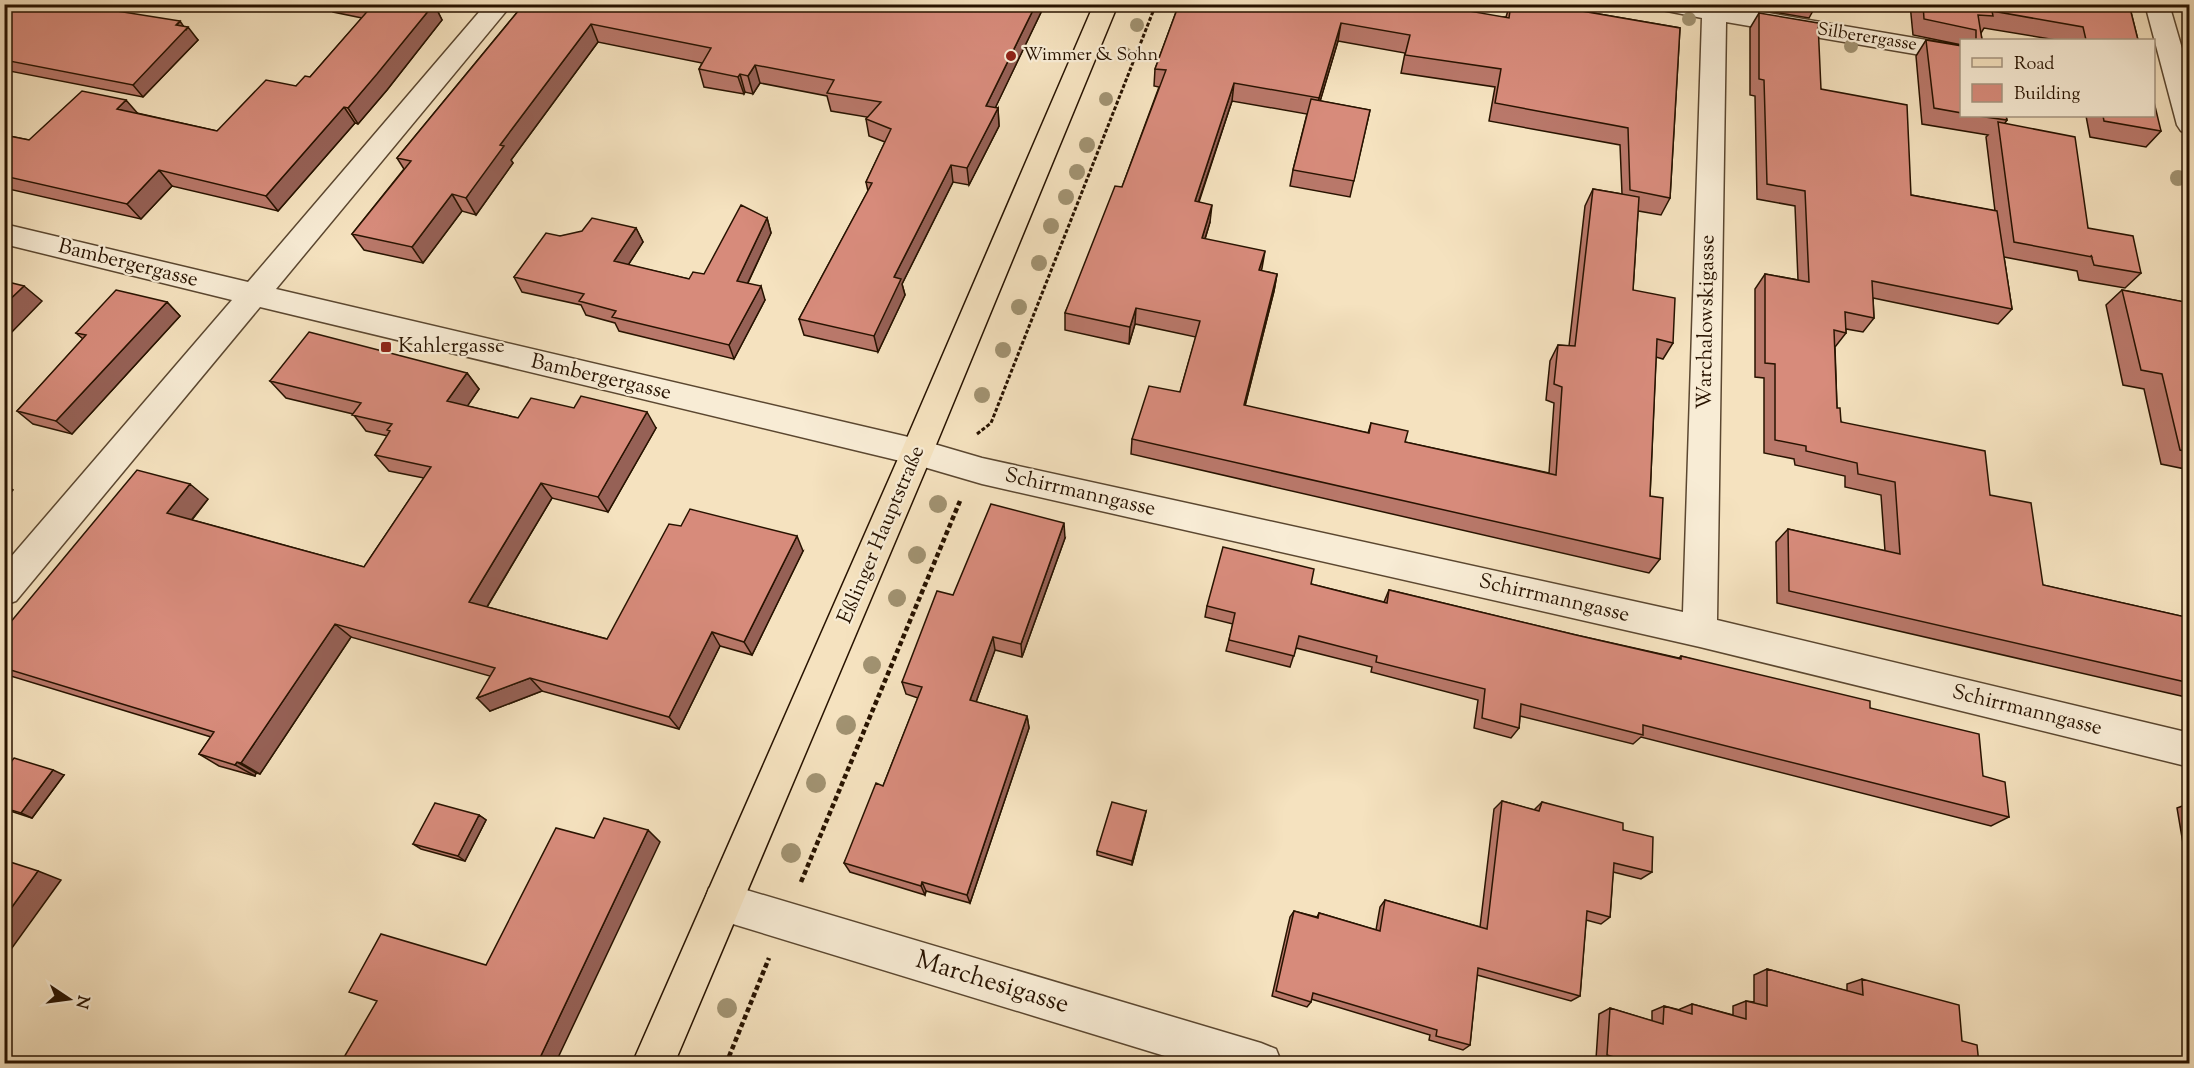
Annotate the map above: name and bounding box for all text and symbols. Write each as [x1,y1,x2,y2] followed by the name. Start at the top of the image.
[1815,17,1919,59] street label: Silberergasse
[1960,39,2155,117] legend
[1023,43,1159,69] place label: Wimmer & Sohn
[1004,49,1018,63] marker: Wimmer & Sohn
[2014,52,2054,78] text: Road
[2014,82,2080,108] text: Building
[55,232,201,296] street label: Bambergergasse
[1690,234,1724,410] street label: Warchalowskigasse
[398,332,505,362] place label: Kahlergasse
[379,340,393,354] marker: Kahlergasse
[528,347,674,409] street label: Bambergergasse
[831,441,933,629] street label: Eßlinger Hauptstraße
[1002,461,1158,525] street label: Schirrmanngasse
[1476,567,1632,631] street label: Schirrmanngasse
[1949,678,2105,744] street label: Schirrmanngasse
[911,942,1073,1024] street label: Marchesigasse
[39,969,99,1029] north arrow
[68,993,94,1011] text: N

